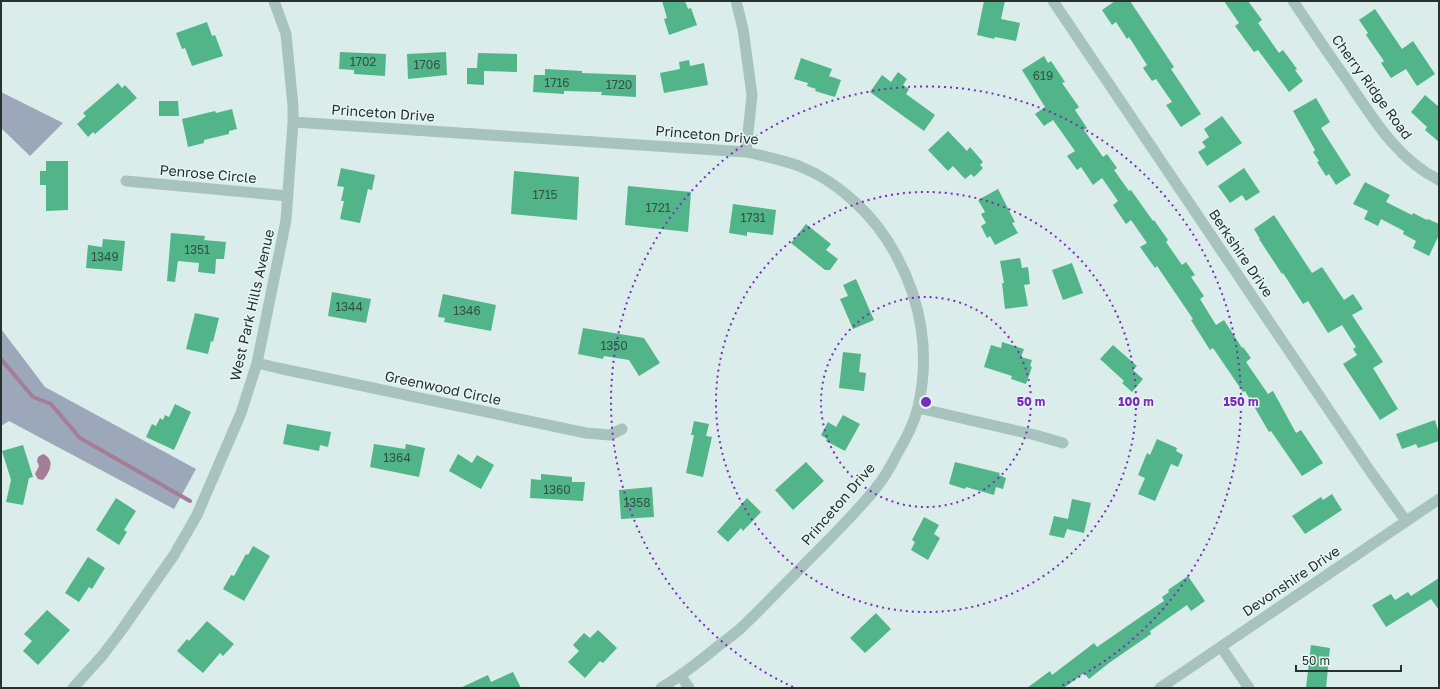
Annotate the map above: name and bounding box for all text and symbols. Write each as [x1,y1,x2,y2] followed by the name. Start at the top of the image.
[1329,31,1416,142] street label: Cherry Ridge Road
[350,54,376,69] house number: 1702
[414,57,440,72] house number: 1706
[1033,68,1053,83] house number: 619
[544,75,570,90] house number: 1716
[606,77,632,92] house number: 1720
[331,100,435,125] street label: Princeton Drive
[655,122,759,147] street label: Princeton Drive
[159,161,257,186] street label: Penrose Circle
[533,187,558,202] house number: 1715
[646,200,671,215] house number: 1721
[1206,206,1277,300] street label: Berkshire Drive
[740,210,766,225] house number: 1731
[226,227,277,382] street label: West Park Hills Avenue
[184,242,210,257] house number: 1351
[91,249,119,264] house number: 1349
[335,299,363,314] house number: 1344
[453,303,481,318] house number: 1346
[600,338,628,353] house number: 1350
[383,367,503,408] street label: Greenwood Circle
[1017,394,1045,409] text: 50 m
[1118,394,1154,409] text: 100 m
[1224,394,1258,409] text: 150 m
[919,395,933,409] centre of rings
[383,450,411,465] house number: 1364
[797,459,878,548] street label: Princeton Drive
[543,482,571,497] house number: 1360
[623,495,651,510] house number: 1358
[1239,542,1343,619] street label: Devonshire Drive
[1296,647,1401,673] scale bar
[1302,653,1330,668] text: 50 m

